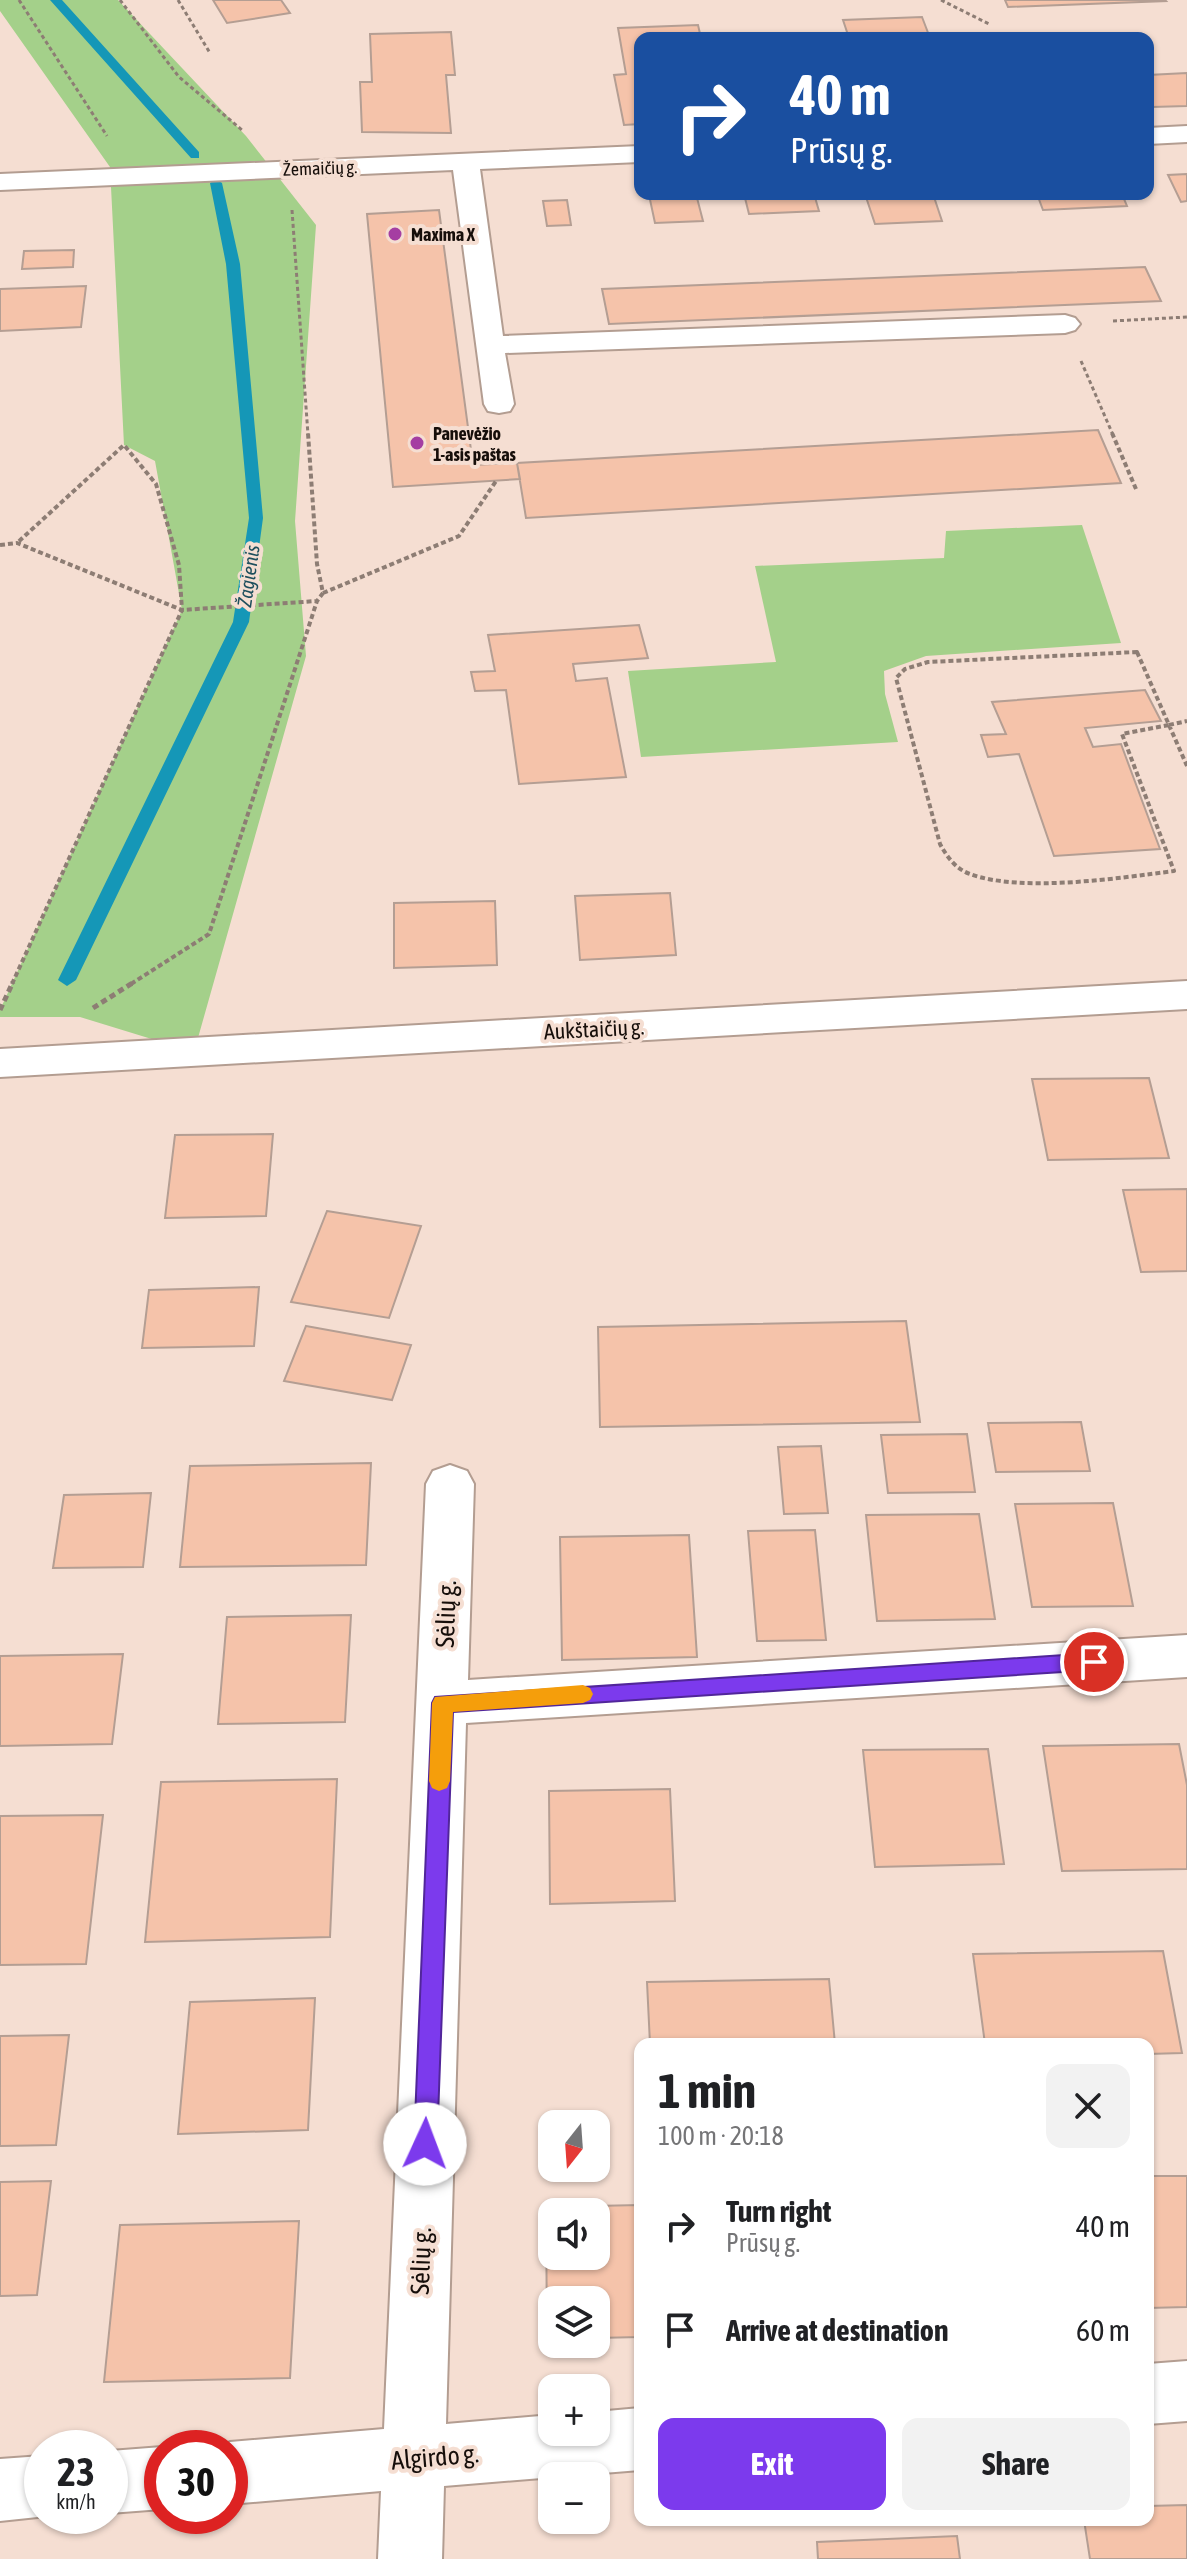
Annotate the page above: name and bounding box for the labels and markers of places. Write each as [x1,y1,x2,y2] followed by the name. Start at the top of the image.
[411,224,476,245] place label: Maxima X
[386,225,404,243] marker: Maxima X
[433,423,517,465] place label: Panevėžio 1-asis paštas
[408,434,426,452] marker: Panevėžio 1-asis paštas
[1060,1628,1128,1696] pin

